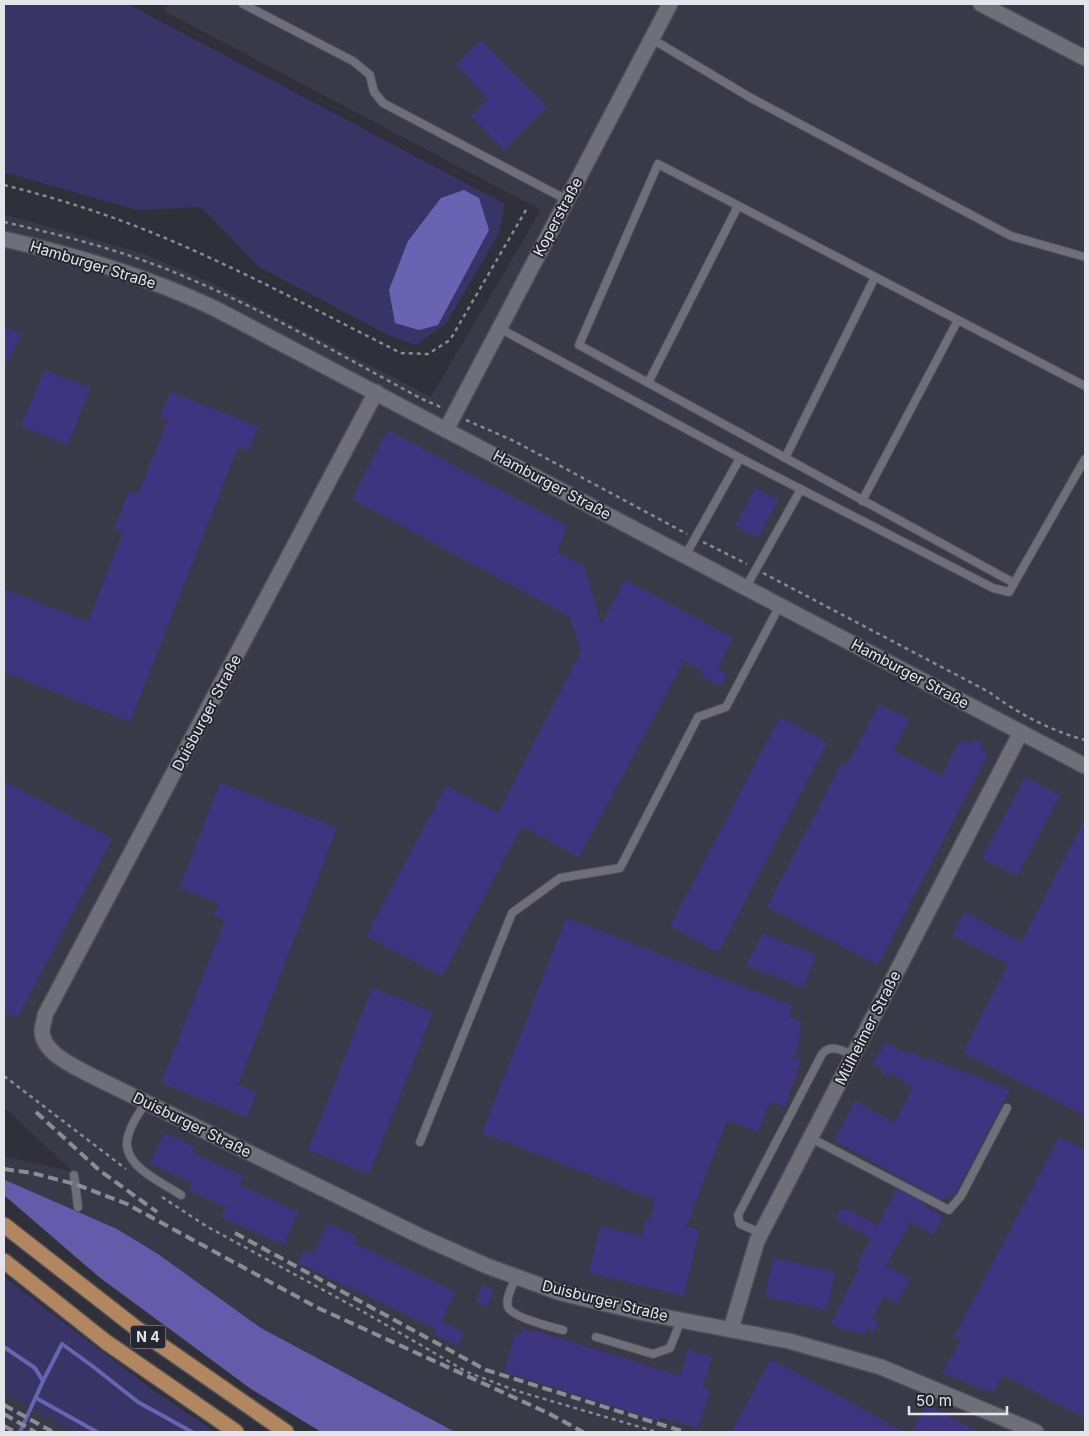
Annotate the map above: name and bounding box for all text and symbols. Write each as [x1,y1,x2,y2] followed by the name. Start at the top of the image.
[529,174,586,260] street label: Koperstraße
[28,236,158,293] street label: Hamburger Straße
[490,446,614,524] street label: Hamburger Straße
[848,635,972,713] street label: Hamburger Straße
[168,651,245,774] street label: Duisburger Straße
[831,967,905,1088] street label: Mülheimer Straße
[130,1088,254,1161] street label: Duisburger Straße
[540,1276,670,1325] street label: Duisburger Straße
[130,1325,166,1348] road number: N 4
[909,1384,1006,1416] scale bar
[916,1391,952,1410] text: 50 m

